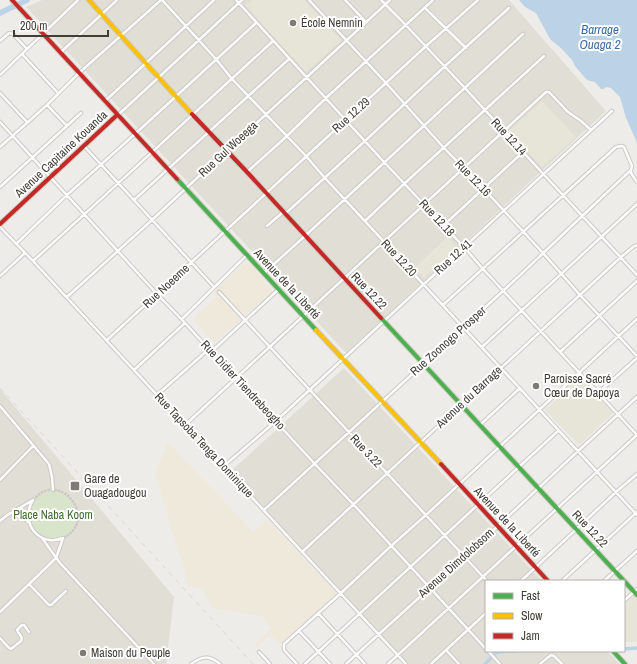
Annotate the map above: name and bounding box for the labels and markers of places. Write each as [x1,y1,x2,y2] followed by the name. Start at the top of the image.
[301,15,363,31] place label: École Nemnin
[288,18,298,28] marker: École Nemnin
[544,371,620,401] place label: Paroisse Sacré Cœur de Dapoya
[531,381,541,391] marker: Paroisse Sacré Cœur de Dapoya
[84,471,146,501] place label: Gare de Ouagadougou
[69,480,81,492] marker: Gare de Ouagadougou
[91,645,170,661] place label: Maison du Peuple
[78,648,88,658] marker: Maison du Peuple

